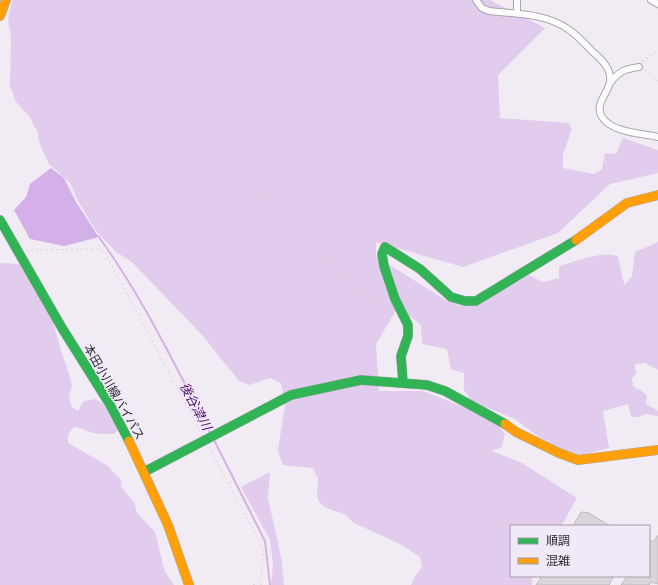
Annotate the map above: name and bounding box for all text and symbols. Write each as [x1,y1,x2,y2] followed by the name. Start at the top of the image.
[81,340,150,442] street label: 本田小川線バイパス
[176,378,218,435] water label: 後谷津川
[510,525,650,577] legend
[546,531,570,548] text: 順調
[546,551,570,568] text: 混雑

